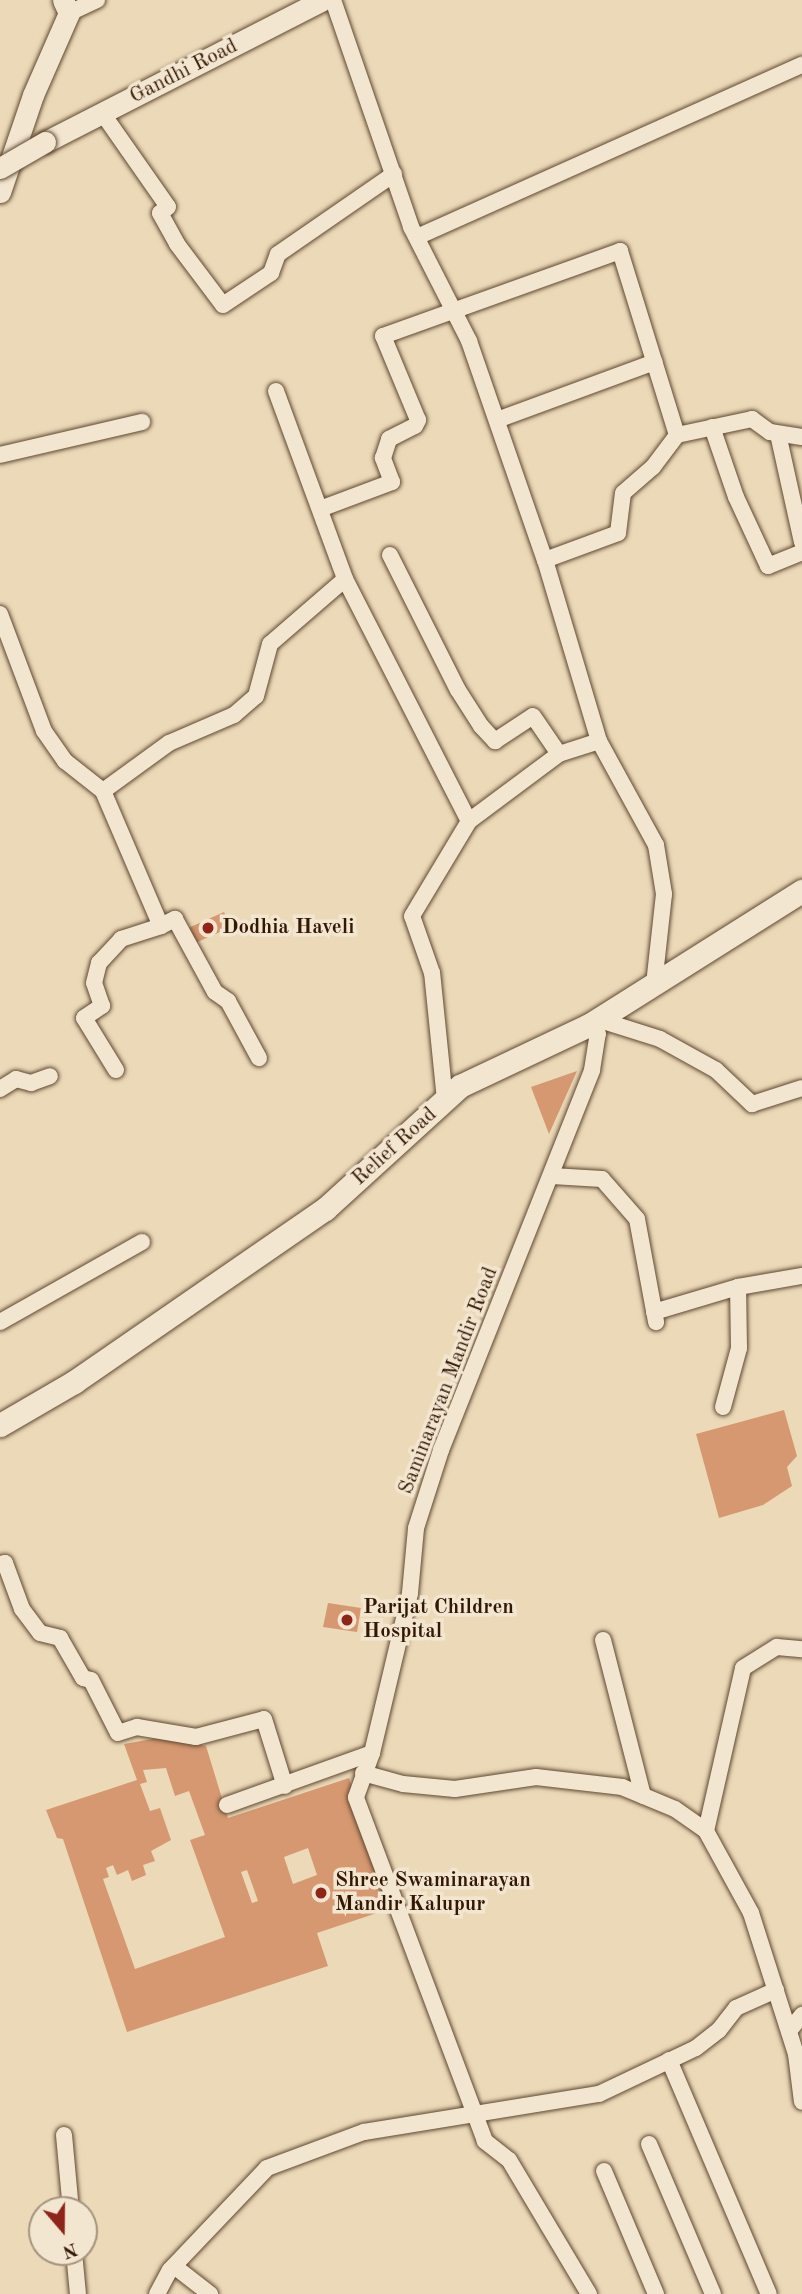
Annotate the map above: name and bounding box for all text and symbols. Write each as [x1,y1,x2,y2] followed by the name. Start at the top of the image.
[126,34,242,110] street label: Gandhi Road
[222,915,354,941] place label: Dodhia Haveli
[200,920,216,936] marker: Dodhia Haveli
[347,1102,443,1192] street label: Relief Road
[394,1264,504,1498] street label: Saminarayan Mandir Road
[363,1595,514,1645] place label: Parijat Children Hospital
[337,1610,357,1630] marker: Parijat Children Hospital
[335,1868,531,1918] place label: Shree Swaminarayan Mandir Kalupur
[313,1885,329,1901] marker: Shree Swaminarayan Mandir Kalupur
[28,2196,98,2266] north arrow
[60,2238,80,2261] text: N

